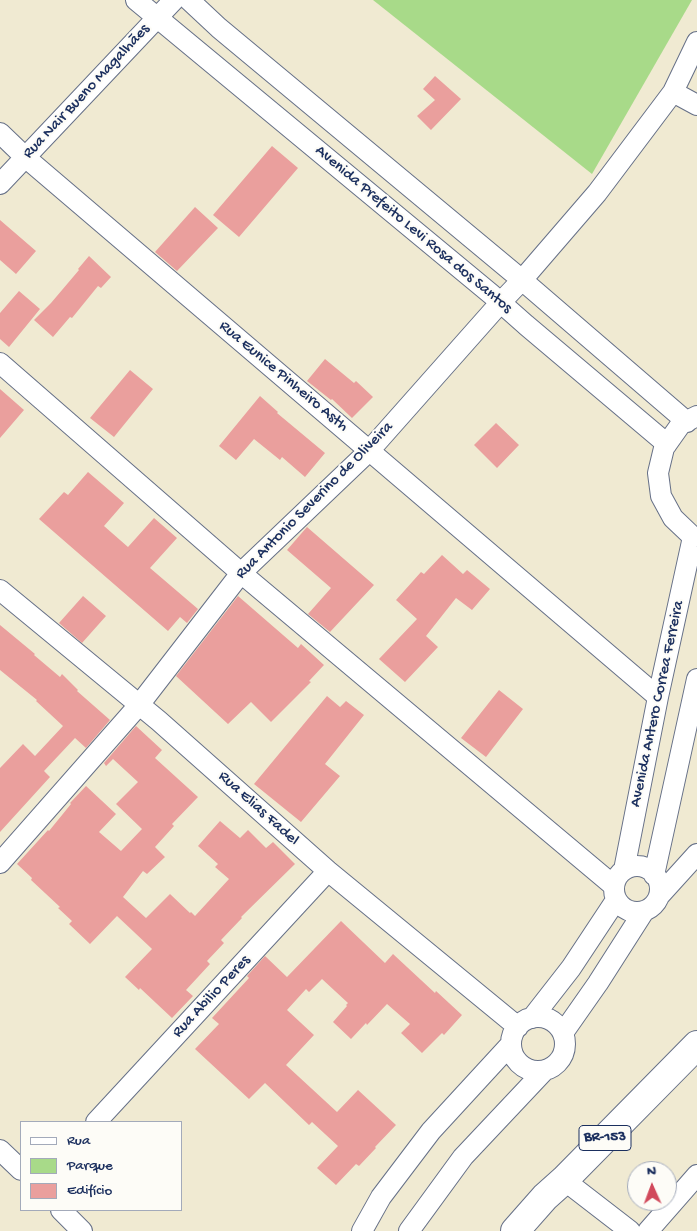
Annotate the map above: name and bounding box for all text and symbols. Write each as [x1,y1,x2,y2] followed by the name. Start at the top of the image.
[19,21,155,163] street label: Rua Nair Bueno Magalhães
[310,142,516,318] street label: Avenida Prefeito Levi Rosa dos Santos
[214,317,352,437] street label: Rua Eunice Pinheiro Asth
[232,418,398,584] street label: Rua Antonio Severino de Oliveira
[627,599,689,809] street label: Avenida Antero Correa Ferreira
[214,768,302,850] street label: Rua Elias Fadel
[169,952,255,1042] street label: Rua Abilio Peres
[20,1121,182,1211] legend
[579,1126,631,1150] road number: BR-153
[67,1132,90,1150] text: Rua
[67,1157,113,1175] text: Parque
[627,1161,677,1211] north arrow
[647,1163,656,1180] text: N
[67,1182,112,1200] text: Edifício

